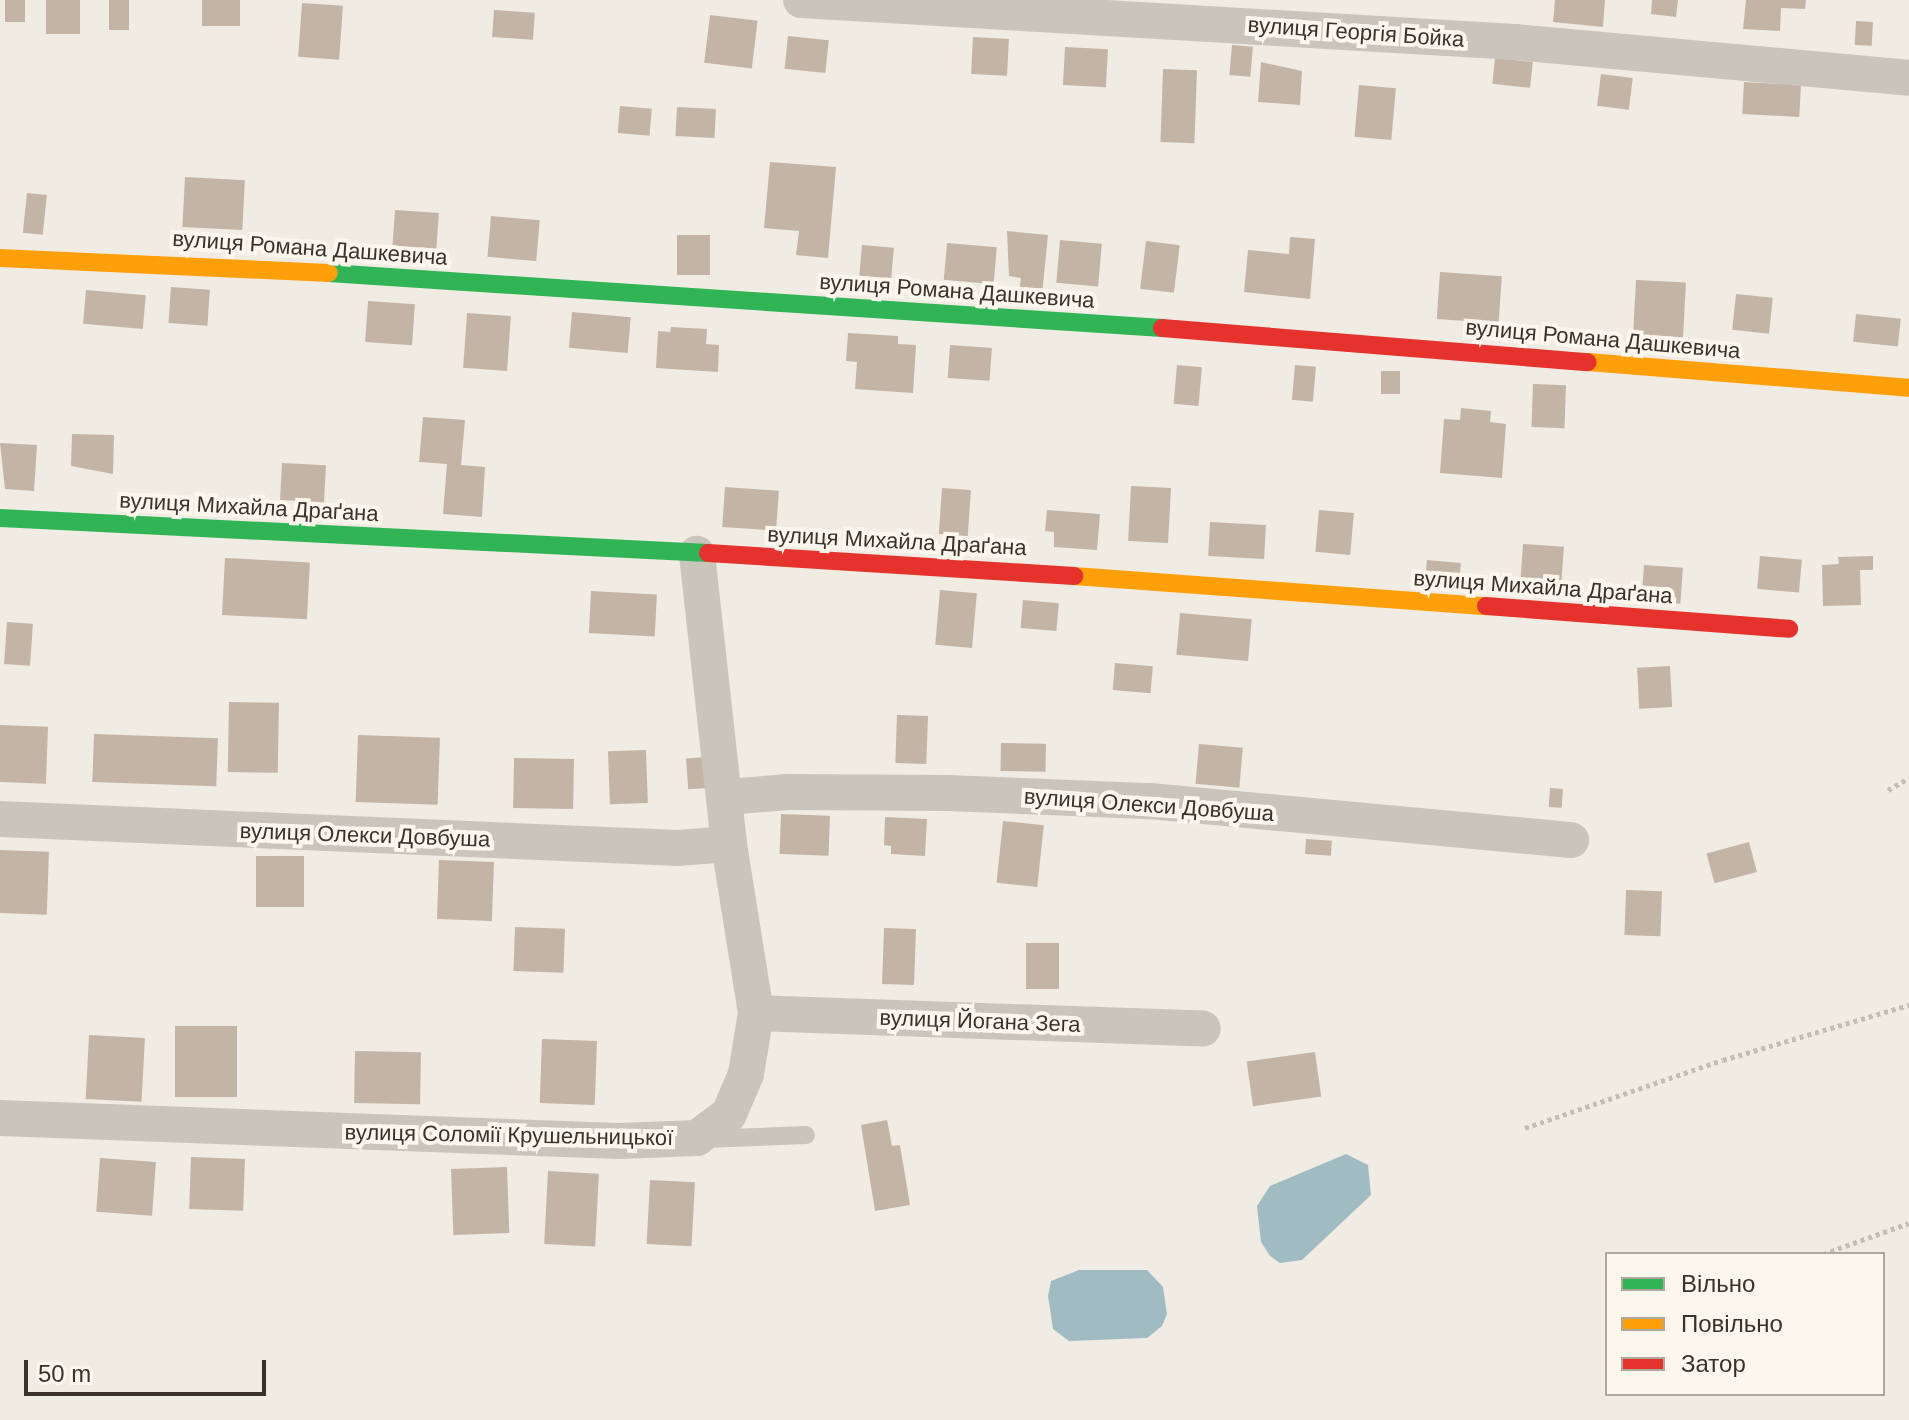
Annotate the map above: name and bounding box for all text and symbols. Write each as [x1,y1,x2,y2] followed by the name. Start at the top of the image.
[1247,11,1465,53] street label: вулиця Георгія Бойка
[171,225,449,271] street label: вулиця Романа Дашкевича
[818,268,1096,314] street label: вулиця Романа Дашкевича
[1464,314,1742,364] street label: вулиця Романа Дашкевича
[119,487,379,527] street label: вулиця Михайла Драґана
[767,521,1027,561] street label: вулиця Михайла Драґана
[1413,565,1673,609] street label: вулиця Михайла Драґана
[1023,783,1275,827] street label: вулиця Олекси Довбуша
[239,817,491,853] street label: вулиця Олекси Довбуша
[879,1004,1081,1038] street label: вулиця Йогана Зега
[344,1119,674,1151] street label: вулиця Соломії Крушельницької
[1605,1252,1885,1396] legend
[1681,1270,1755,1297] text: Вільно
[1681,1310,1783,1337] text: Повільно
[28,1344,270,1394] scale bar
[1681,1350,1746,1377] text: Затор
[38,1360,91,1387] text: 50 m

